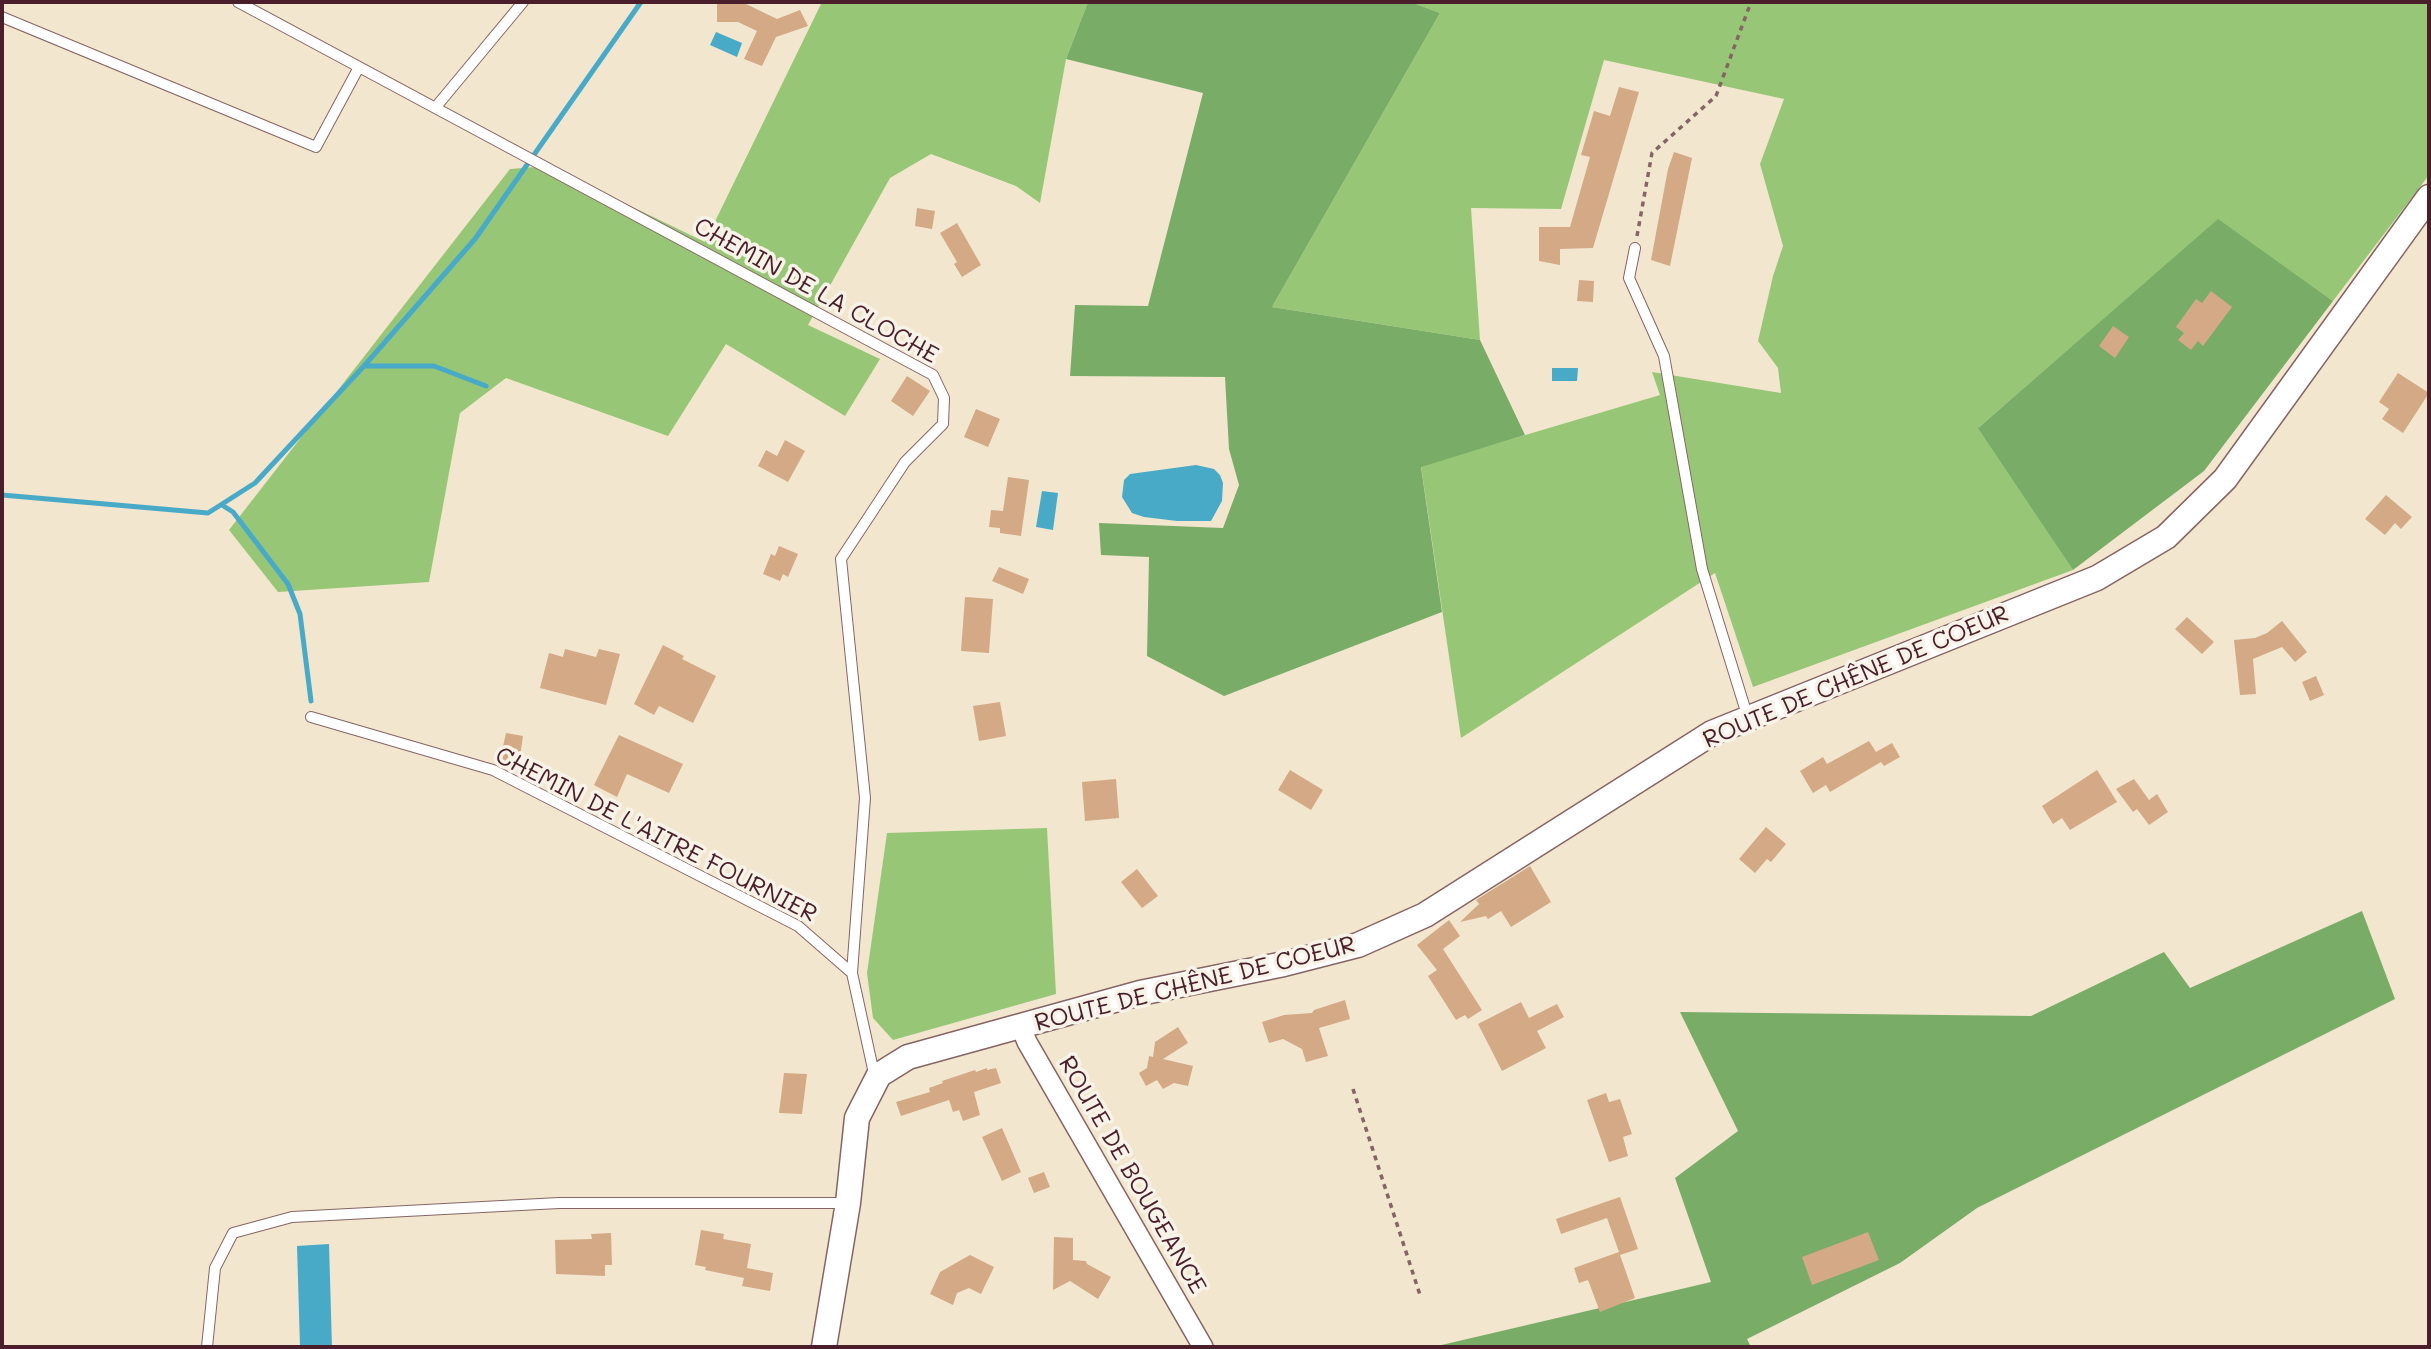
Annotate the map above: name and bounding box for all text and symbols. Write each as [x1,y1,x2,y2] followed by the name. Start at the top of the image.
[689,212,943,370] street label: CHEMIN DE LA CLOCHE
[1699,599,2013,755] street label: ROUTE DE CHÊNE DE COEUR
[490,741,822,929] street label: CHEMIN DE L'AITRE FOURNIER
[1032,930,1358,1038] street label: ROUTE DE CHÊNE DE COEUR
[1052,1051,1212,1299] street label: ROUTE DE BOUGEANCE

